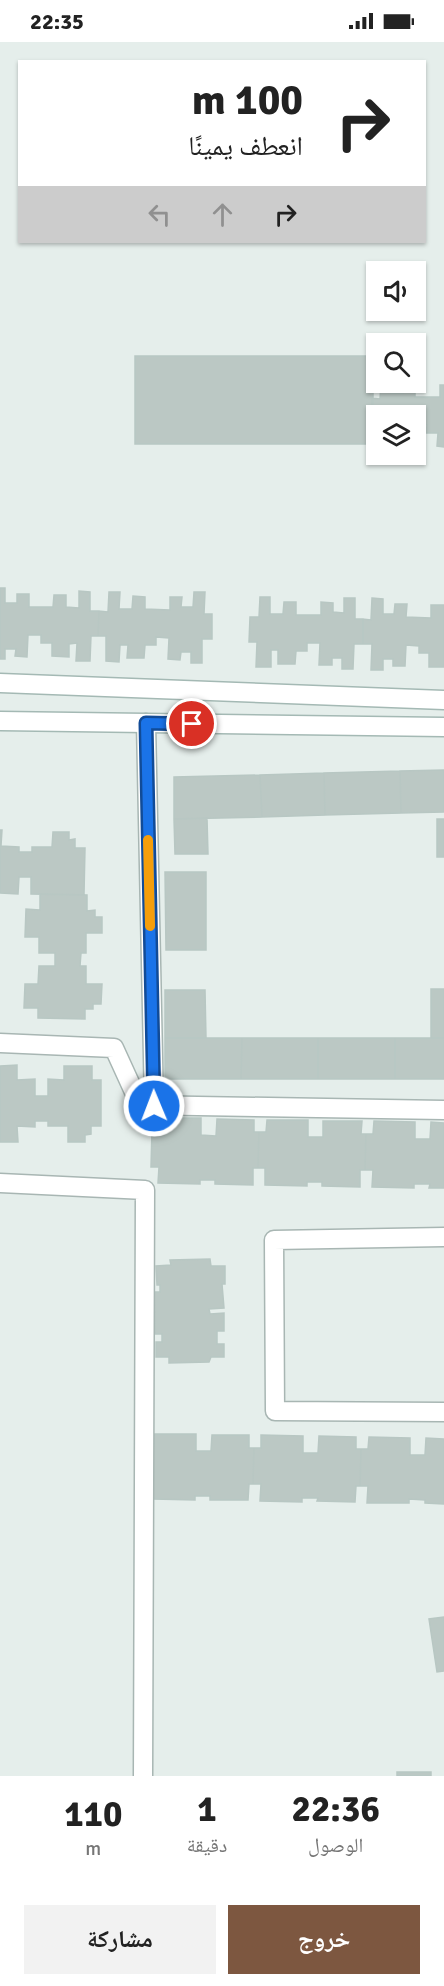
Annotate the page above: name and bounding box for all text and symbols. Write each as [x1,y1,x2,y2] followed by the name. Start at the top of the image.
[30,8,84,35] text: 22:35
[192,75,303,126] text: 100 m
[324,84,402,162] icon: right
[188,130,303,163] text: انعطف يمينًا
[143,198,176,231] icon: left
[206,198,239,231] icon: ahead
[269,198,302,231] icon: right
[366,261,426,465] map controls
[366,261,426,321] button: sound
[366,333,426,393] button: search
[366,405,426,465] button: layers
[166,698,217,749] pin
[175,707,208,740] icon: arrive
[122,1074,186,1138] position arrow
[197,1787,217,1832] text: 1
[291,1787,380,1832] text: 22:36
[64,1792,122,1837] text: 110
[187,1833,227,1858] text: دقيقة
[308,1833,363,1858] text: الوصول
[85,1836,101,1861] text: m
[24,1905,216,1974] button: مشاركة
[228,1905,420,1974] button: خروج

